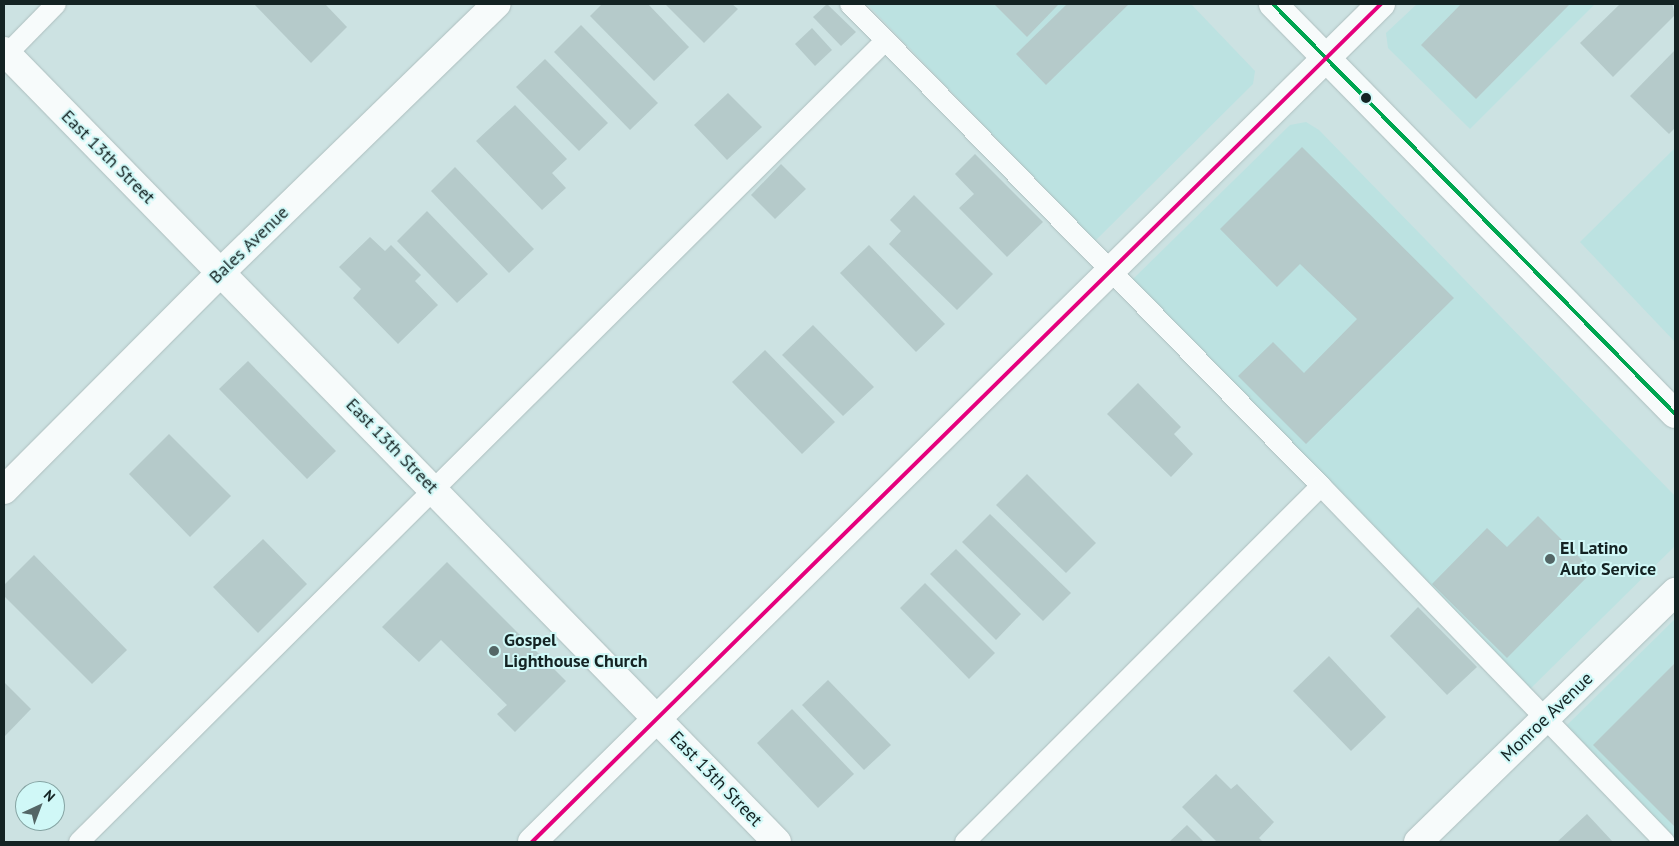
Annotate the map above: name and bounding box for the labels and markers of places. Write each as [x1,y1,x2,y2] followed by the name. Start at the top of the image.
[1361,93,1371,103] unlabelled marker
[1560,538,1656,580] place label: El Latino Auto Service
[1544,553,1556,565] marker: El Latino Auto Service
[504,630,648,672] place label: Gospel Lighthouse Church
[488,645,500,657] marker: Gospel Lighthouse Church

